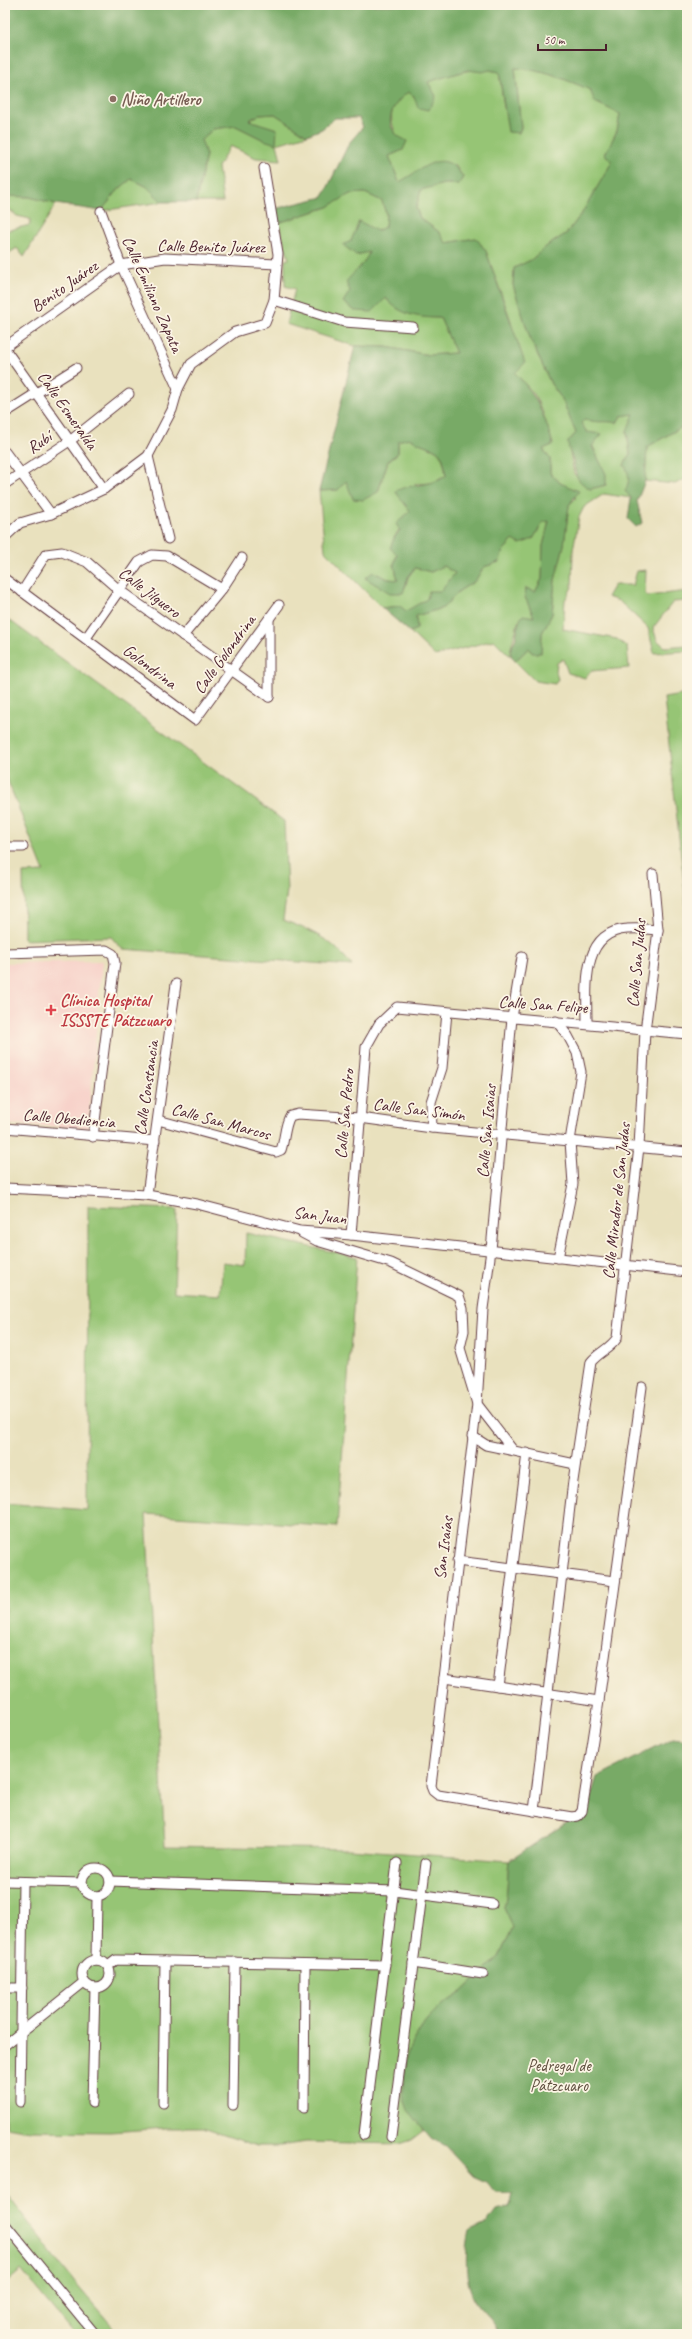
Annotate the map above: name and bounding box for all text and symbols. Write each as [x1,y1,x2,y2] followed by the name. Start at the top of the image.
[538,26,606,52] scale bar
[544,32,566,48] text: 50 m
[121,89,203,110] place label: Niño Artillero
[108,94,118,104] marker: Niño Artillero
[118,233,188,357] street label: Calle Emiliano Zapata
[157,235,267,258] street label: Calle Benito Juárez
[27,255,103,317] street label: Benito Juárez
[33,367,103,454] street label: Calle Esmeralda
[23,424,59,458] street label: Rubí
[115,562,186,623] street label: Calle Jilguero
[189,609,261,698] street label: Calle Golondrina
[119,639,182,694] street label: Golondrina
[622,917,651,1008] street label: Calle San Judas
[60,990,173,1031] place label: Clínica Hospital ISSSTE Pátzcuaro
[498,991,590,1018] street label: Calle San Felipe
[45,1004,57,1016] marker: Clínica Hospital ISSSTE Pátzcuaro
[129,1037,164,1137] street label: Calle Constancia
[330,1066,359,1160] street label: Calle San Pedro
[472,1082,501,1179] street label: Calle San Isaias
[372,1093,467,1126] street label: Calle San Simón
[169,1098,275,1145] street label: Calle San Marcos
[22,1104,117,1133] street label: Calle Obediencia
[598,1120,635,1280] street label: Calle Mirador de San Judas
[292,1202,348,1229] street label: San Juan
[429,1513,458,1581] street label: San Isaías
[527,2055,592,2096] park label: Pedregal de Pátzcuaro

